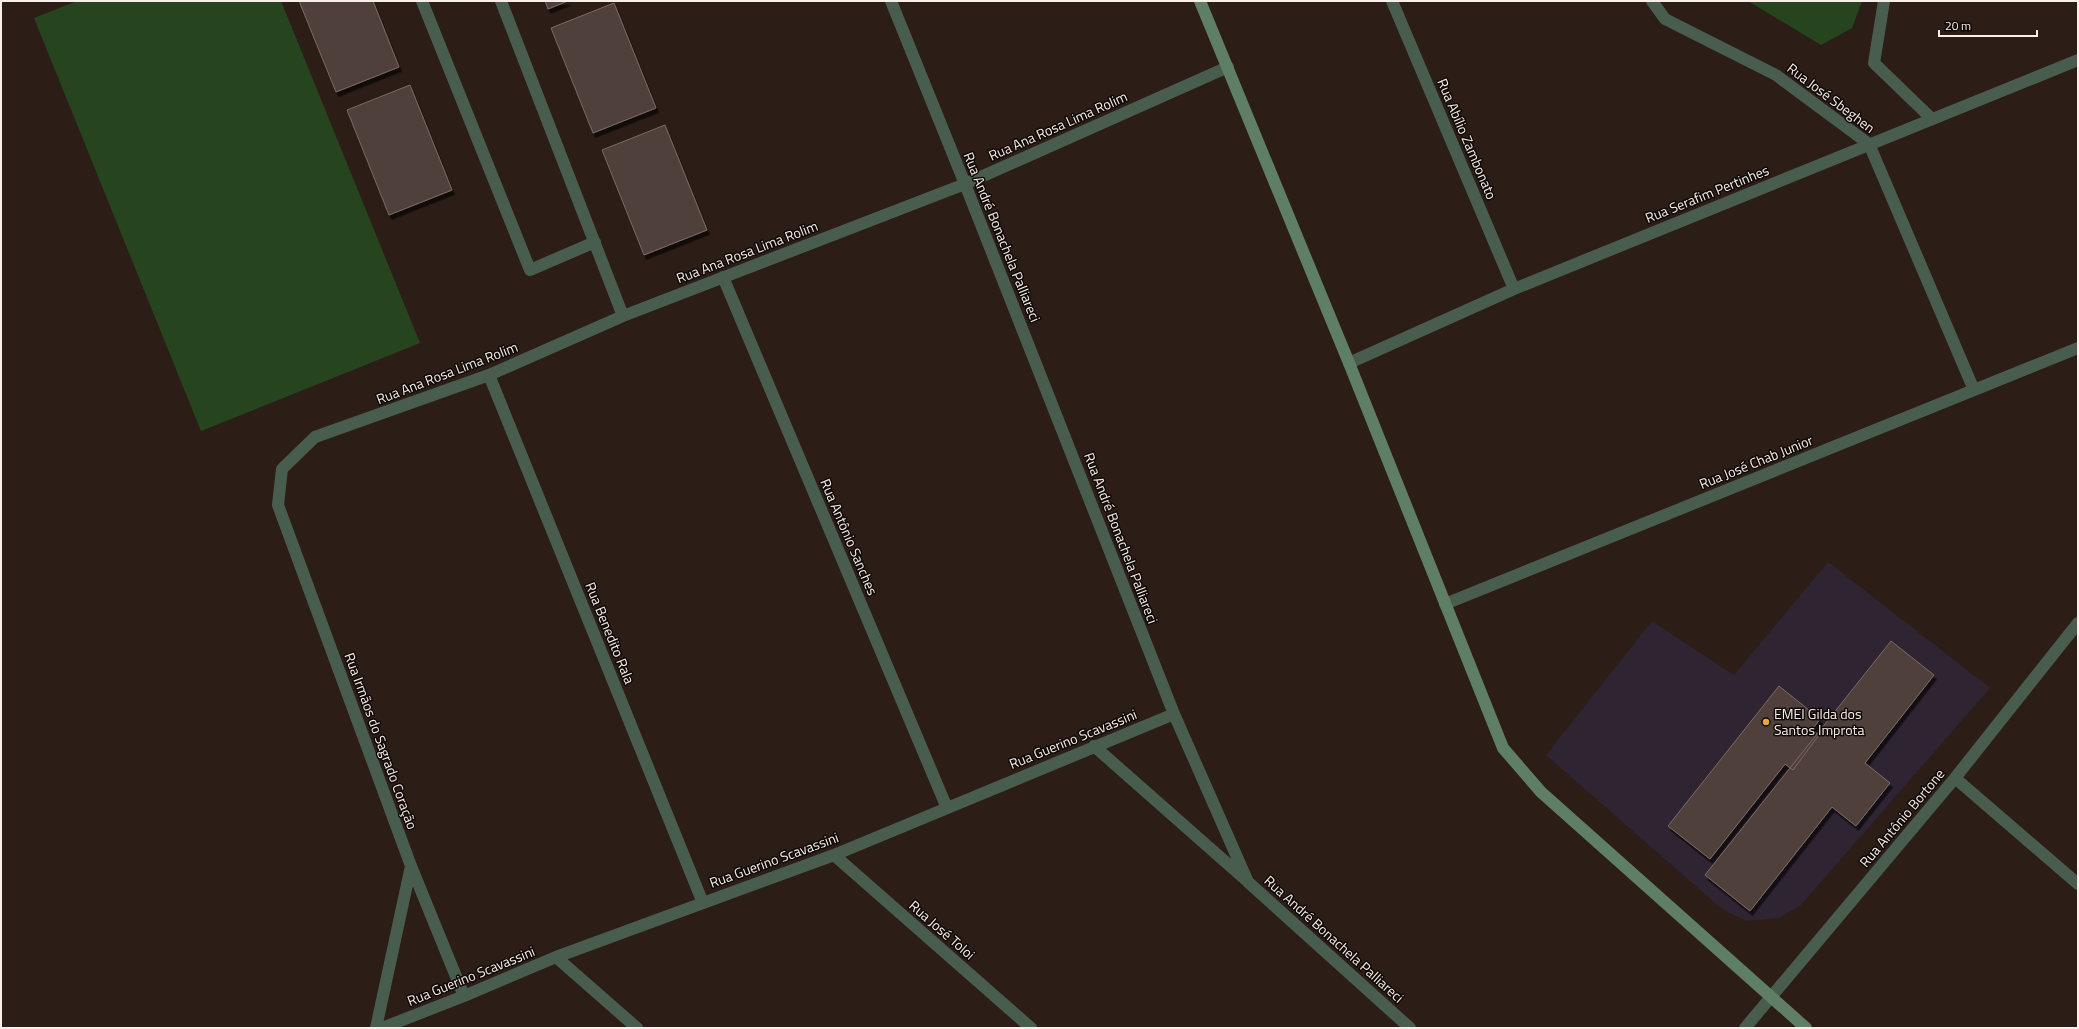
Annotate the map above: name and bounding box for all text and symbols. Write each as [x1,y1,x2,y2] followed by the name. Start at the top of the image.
[1939,12,2037,38] scale bar
[1945,16,1971,35] text: 20 m
[1783,57,1880,138] street label: Rua José Sbeghen
[1432,75,1502,203] street label: Rua Abílio Zambonato
[985,85,1131,166] street label: Rua Ana Rosa Lima Rolim
[959,149,1046,325] street label: Rua André Bonachela Palliareci
[1642,159,1772,228] street label: Rua Serafim Pertinhes
[673,215,821,288] street label: Rua Ana Rosa Lima Rolim
[373,336,521,409] street label: Rua Ana Rosa Lima Rolim
[1696,429,1816,494] street label: Rua José Chab Junior
[1079,449,1164,626] street label: Rua André Bonachela Palliareci
[815,475,883,598] street label: Rua Antônio Sanches
[580,579,640,687] street label: Rua Benedito Rala
[340,649,423,832] street label: Rua Irmãos do Sagrado Coração
[1006,703,1140,774] street label: Rua Guerino Scavassini
[1774,703,1864,740] place label: EMEI Gilda dos Santos Improta
[1761,717,1771,727] marker: EMEI Gilda dos Santos Improta
[1854,764,1949,872] street label: Rua Antônio Bortone
[706,826,841,893] street label: Rua Guerino Scavassini
[1260,870,1409,1007] street label: Rua André Bonachela Palliareci
[905,895,980,964] street label: Rua José Toloi
[404,940,538,1011] street label: Rua Guerino Scavassini

